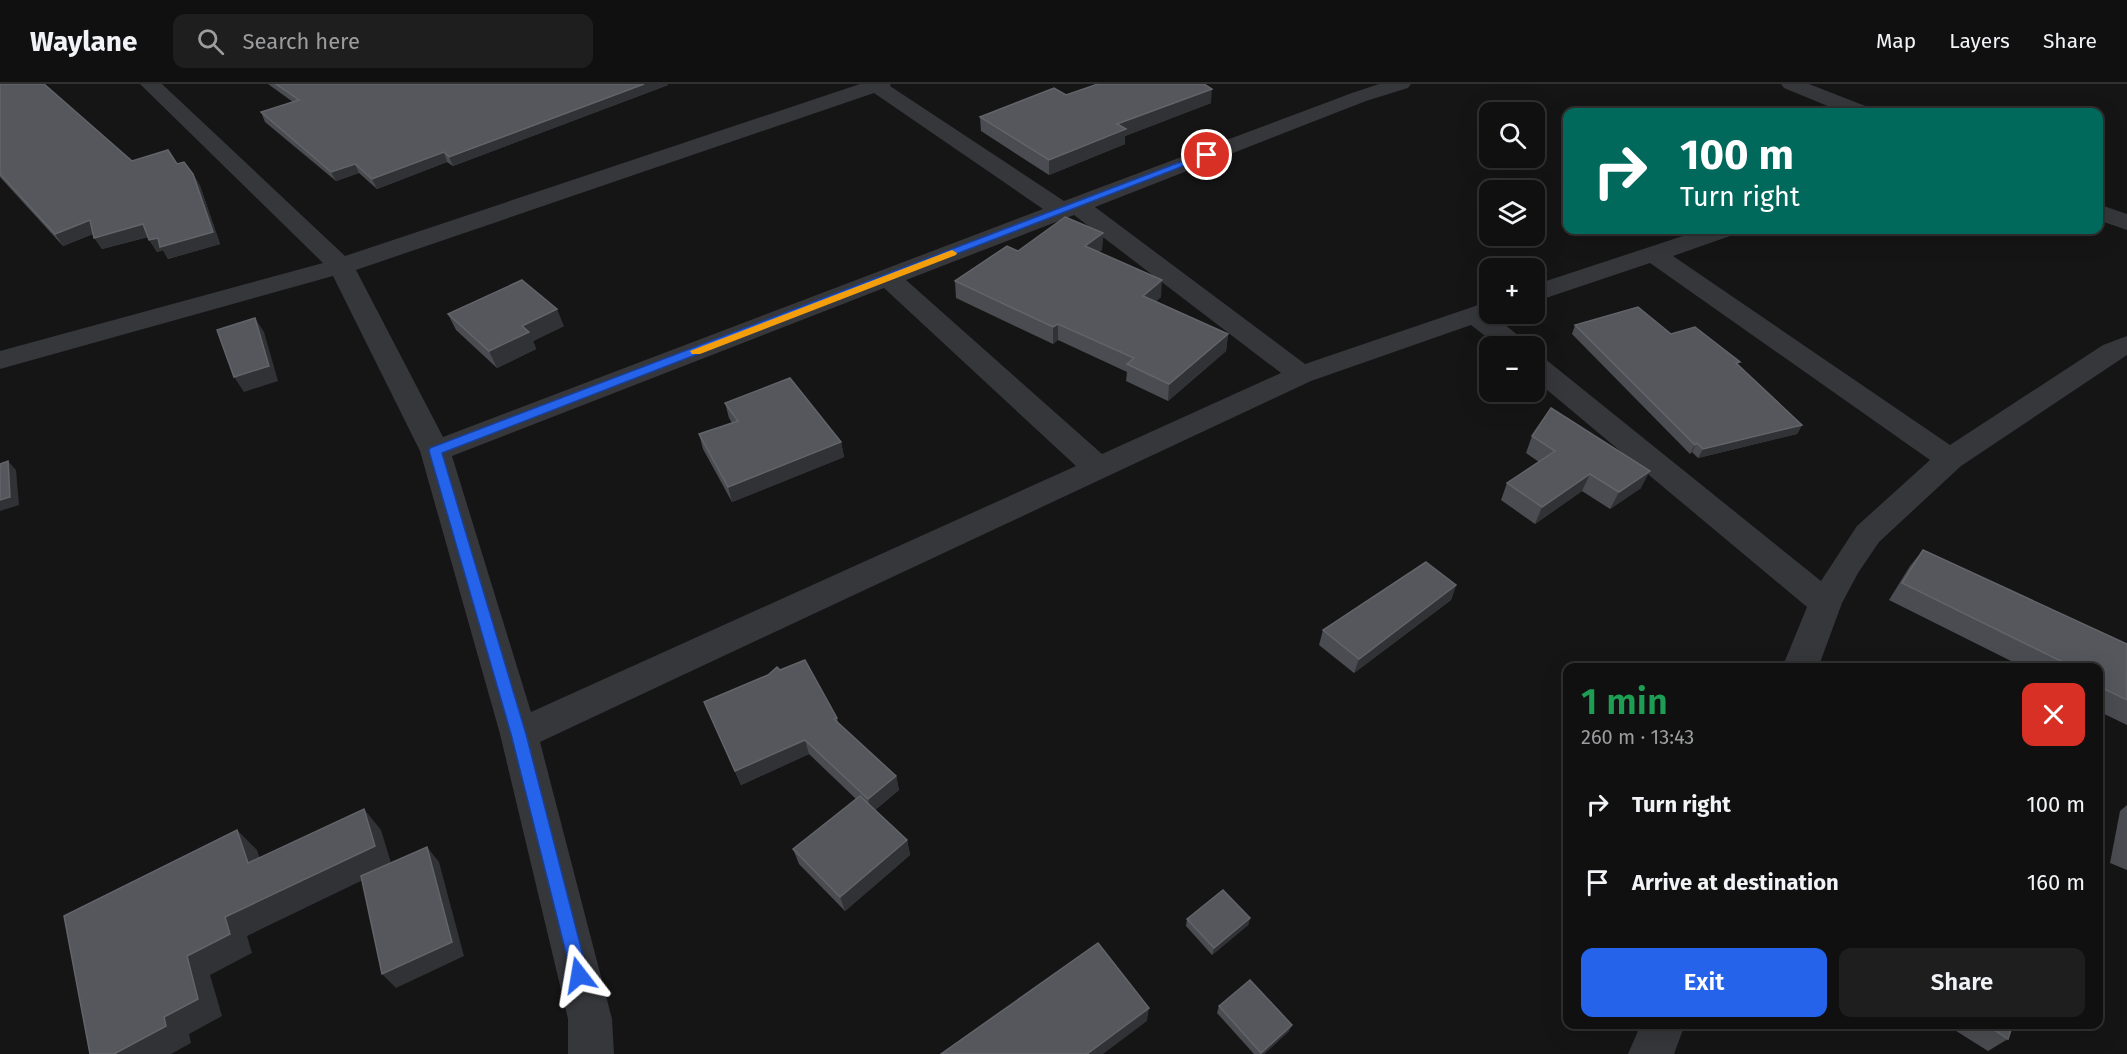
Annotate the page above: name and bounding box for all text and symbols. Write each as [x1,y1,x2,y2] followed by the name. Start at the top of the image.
[173,14,593,68] search box
[30,25,137,58] text: Waylane
[194,25,227,58] icon: search
[242,28,360,55] text: Search here
[1876,28,1916,54] text: Map
[1949,28,2010,54] text: Layers
[2043,28,2097,54] text: Share
[1479,102,1545,402] map controls
[1479,102,1545,168] button: search
[1181,129,1232,180] pin
[1680,130,1794,180] text: 100 m
[1581,132,1659,210] icon: right
[1190,138,1223,171] icon: arrive
[1479,180,1545,246] button: layers
[1680,181,1800,213] text: Turn right
[1479,258,1545,324] button: +
[1479,336,1545,402] button: −
[1581,680,1668,724] text: 1 min
[2022,683,2085,746] button: close
[1581,725,1694,749] text: 260 m · 13:43
[1581,788,1614,821] icon: right
[1632,791,1731,818] text: Turn right
[2026,791,2085,818] text: 100 m
[1581,866,1614,899] icon: arrive
[1632,869,1839,896] text: Arrive at destination
[2027,869,2085,896] text: 160 m
[547,943,611,1007] position arrow
[1581,948,1827,1017] button: Exit
[1839,948,2085,1017] button: Share

